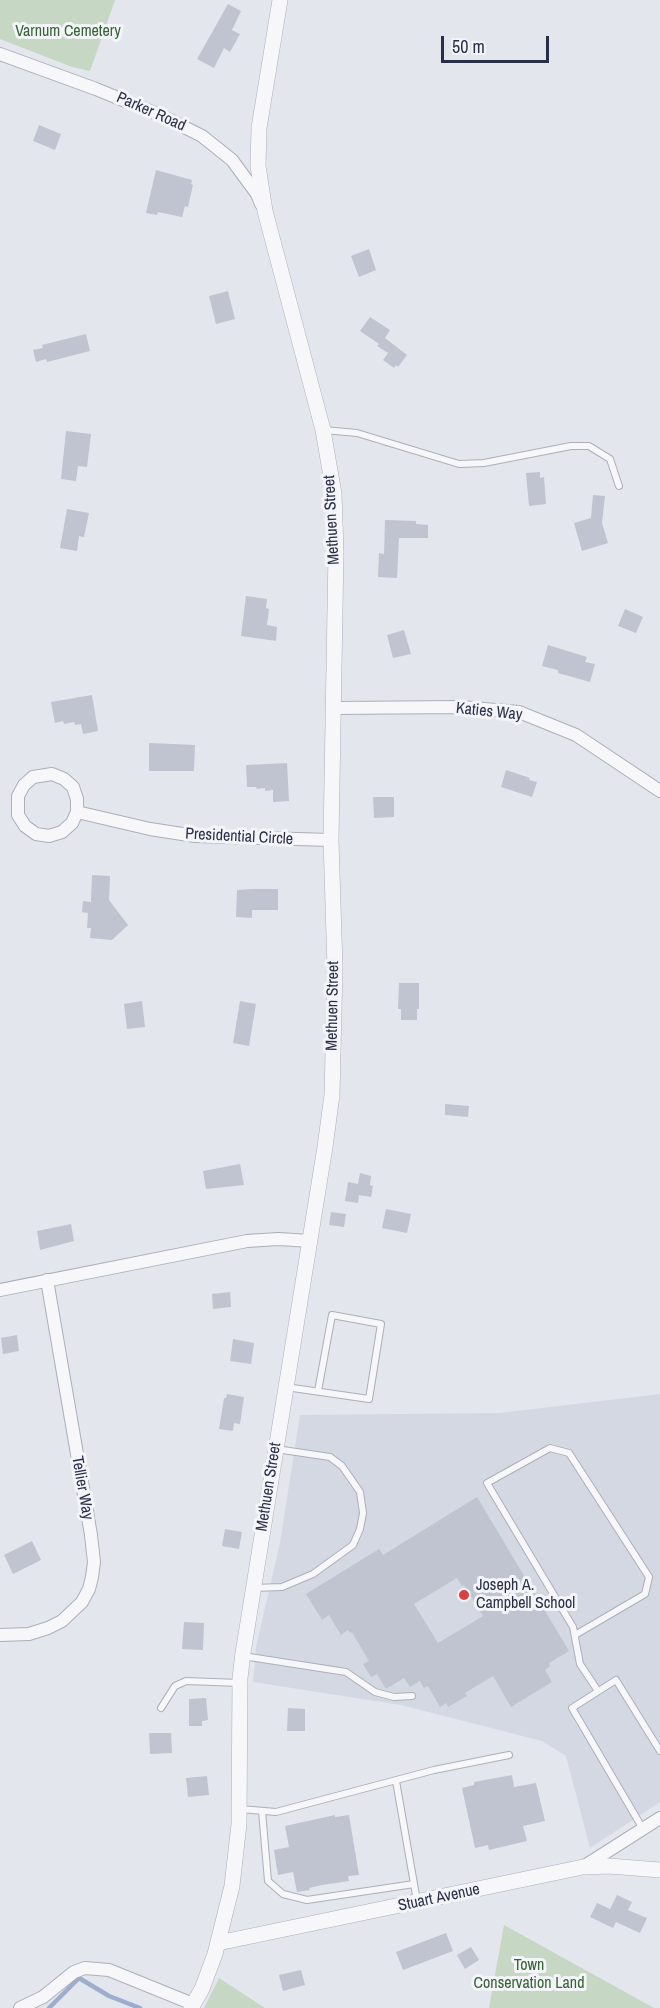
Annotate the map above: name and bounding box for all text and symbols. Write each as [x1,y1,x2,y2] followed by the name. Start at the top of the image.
[15,22,121,42] park label: Varnum Cemetery
[444,24,552,62] scale bar
[452,34,485,59] text: 50 m
[113,88,189,136] street label: Parker Road
[320,475,344,565] street label: Methuen Street
[455,699,523,725] street label: Katies Way
[185,825,293,849] street label: Presidential Circle
[323,961,343,1051] street label: Methuen Street
[253,1441,285,1533] street label: Methuen Street
[67,1455,97,1521] street label: Tellier Way
[476,1576,575,1614] place label: Joseph A. Campbell School
[457,1588,471,1602] marker: Joseph A. Campbell School
[396,1880,482,1916] street label: Stuart Avenue
[474,1956,584,1994] park label: Town Conservation Land

